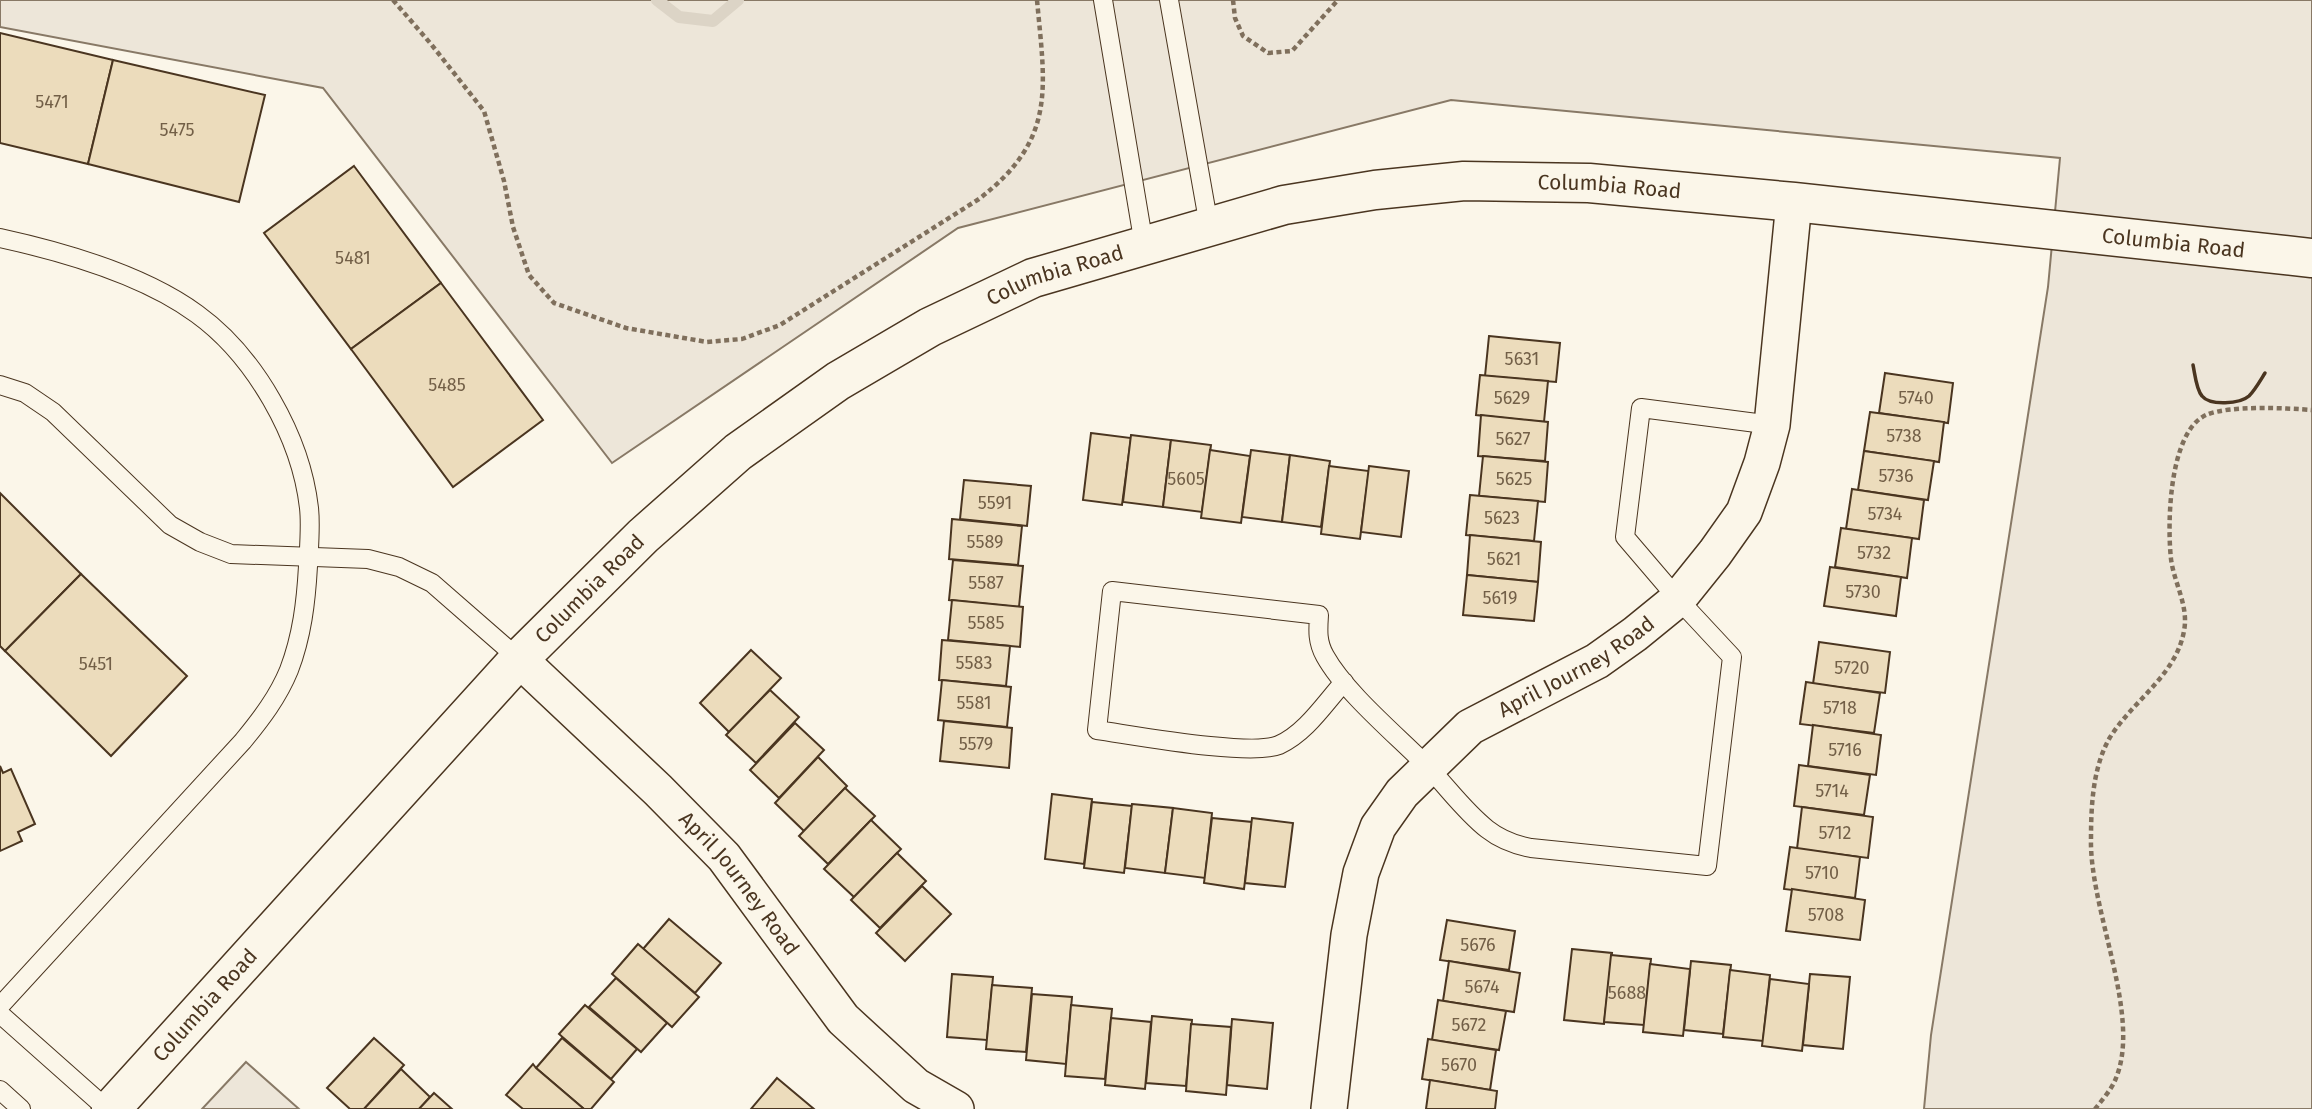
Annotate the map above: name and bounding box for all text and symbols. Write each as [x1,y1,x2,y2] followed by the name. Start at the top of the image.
[35,91,69,113] house number: 5471
[160,119,194,141] house number: 5475
[1537,169,1682,204] street label: Columbia Road
[2101,222,2246,264] street label: Columbia Road
[982,239,1127,311] street label: Columbia Road
[335,247,371,269] house number: 5481
[1505,348,1539,370] house number: 5631
[428,374,466,396] house number: 5485
[1494,387,1530,409] house number: 5629
[1898,387,1934,409] house number: 5740
[1886,425,1922,447] house number: 5738
[1495,428,1531,450] house number: 5627
[1879,465,1913,487] house number: 5736
[1167,468,1205,490] house number: 5605
[1496,468,1532,490] house number: 5625
[978,492,1012,514] house number: 5591
[1868,503,1903,525] house number: 5734
[1484,507,1520,529] house number: 5623
[529,529,650,649] street label: Columbia Road
[966,531,1004,553] house number: 5589
[1857,542,1891,564] house number: 5732
[1487,548,1521,570] house number: 5621
[968,572,1004,594] house number: 5587
[1845,581,1881,603] house number: 5730
[1483,587,1517,609] house number: 5619
[1494,611,1660,723] street label: April Journey Road
[968,612,1004,634] house number: 5585
[956,652,992,674] house number: 5583
[79,653,113,675] house number: 5451
[1834,657,1870,679] house number: 5720
[956,692,992,714] house number: 5581
[1823,697,1857,719] house number: 5718
[959,733,993,755] house number: 5579
[1828,739,1862,761] house number: 5716
[1815,780,1849,802] house number: 5714
[674,806,805,960] street label: April Journey Road
[1819,822,1852,844] house number: 5712
[1805,862,1839,884] house number: 5710
[1808,904,1844,926] house number: 5708
[1460,934,1496,956] house number: 5676
[147,943,263,1067] street label: Columbia Road
[1464,976,1500,998] house number: 5674
[1608,982,1646,1004] house number: 5688
[1452,1014,1486,1036] house number: 5672
[1441,1054,1477,1076] house number: 5670

